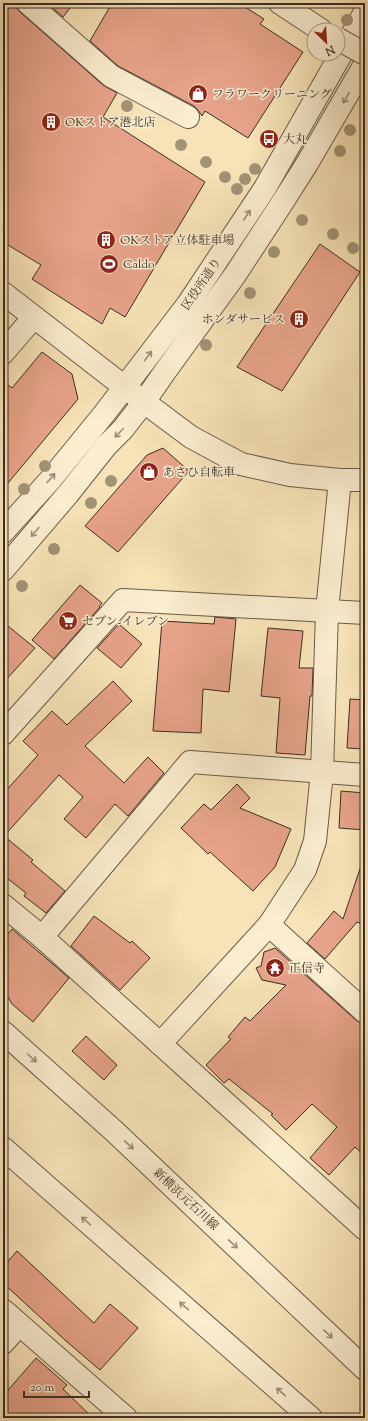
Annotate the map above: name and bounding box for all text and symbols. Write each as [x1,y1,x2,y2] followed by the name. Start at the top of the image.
[306,22,346,62] north arrow
[322,41,338,59] text: N
[187,83,209,105] shop icon: フラワークリーニング
[212,86,332,104] place label: フラワークリーニング
[341,92,349,104] one-way arrow
[40,111,62,133] building icon: OKストア港北店
[65,114,156,132] place label: OKストア港北店
[258,128,280,150] bus stop icon: 大丸
[283,131,307,149] place label: 大丸
[243,209,251,221] one-way arrow
[95,229,117,251] building icon: OKストア立体駐車場
[120,232,235,250] place label: OKストア立体駐車場
[98,253,120,275] sports icon: Caldo
[178,255,226,314] street label: 区役所通り
[123,256,155,274] place label: Caldo
[288,308,310,330] building icon: ホンダサービス
[201,311,285,329] place label: ホンダサービス
[144,351,153,362] one-way arrow
[114,428,124,438] one-way arrow
[138,461,160,483] shop icon: あさひ自転車
[163,464,235,482] place label: あさひ自転車
[47,473,56,483] one-way arrow
[31,527,40,537] one-way arrow
[57,610,79,632] supermarket icon: セブン-イレブン
[82,613,169,631] place label: セブン-イレブン
[264,957,286,979] temple icon: 正信寺
[289,960,325,978] place label: 正信寺
[27,1053,37,1063] one-way arrow
[124,1140,134,1150] one-way arrow
[148,1164,222,1235] street label: 新横浜元石川線
[81,1216,91,1225] one-way arrow
[228,1239,238,1249] one-way arrow
[178,1302,189,1311] one-way arrow
[323,1329,333,1338] one-way arrow
[24,1373,89,1399] scale bar
[30,1379,55,1397] text: 20 m
[276,1388,287,1397] one-way arrow

